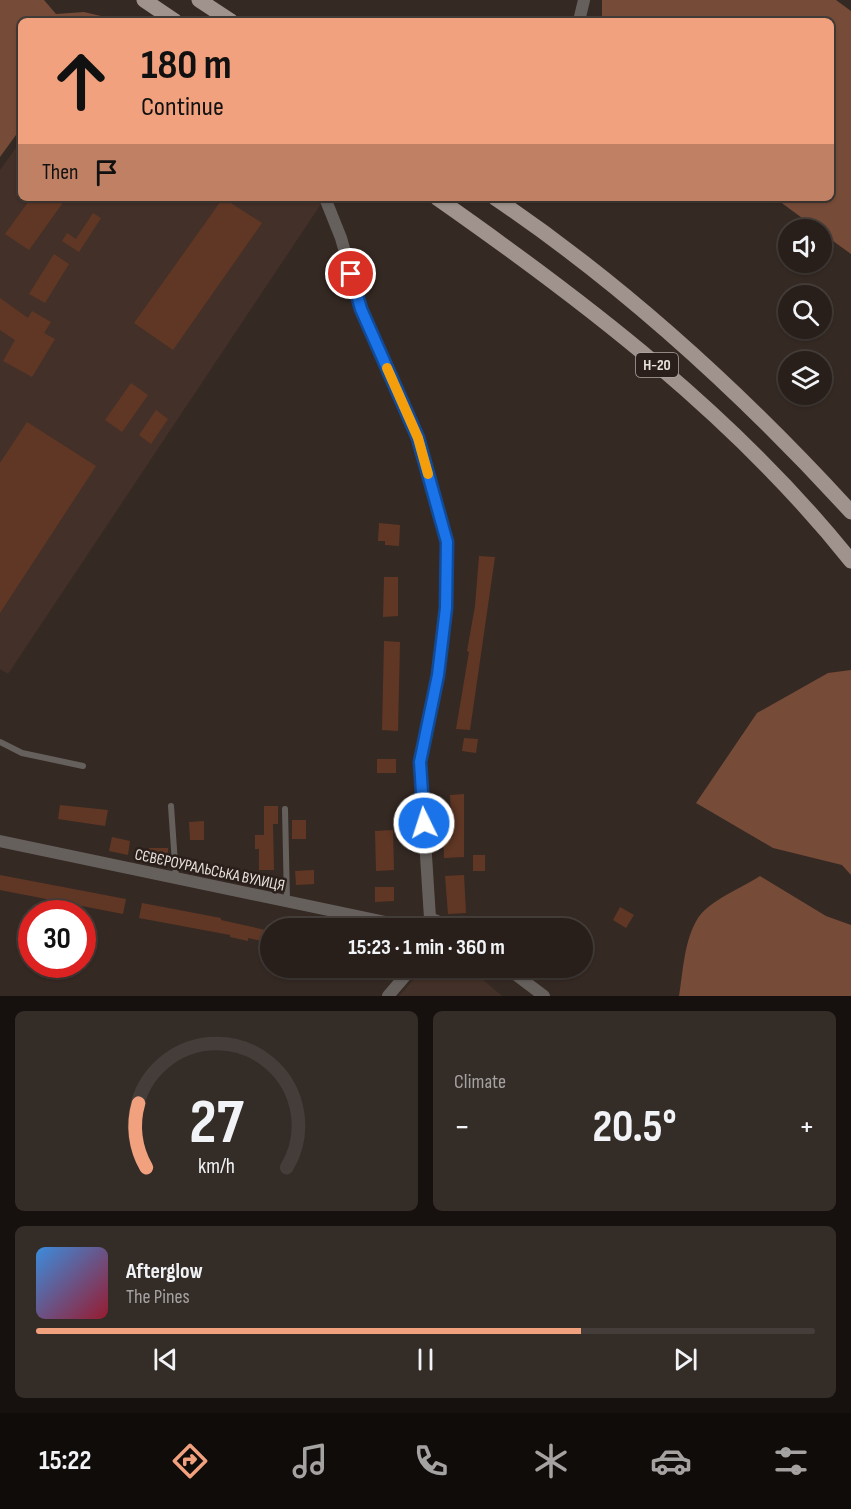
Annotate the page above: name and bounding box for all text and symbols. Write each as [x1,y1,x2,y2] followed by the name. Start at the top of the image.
[141,40,232,91] text: 180 m
[42,42,120,120] icon: ahead
[141,91,224,123] text: Continue
[90,156,123,189] icon: arrive
[42,159,78,186] text: Then
[778,219,832,405] map controls
[778,219,832,273] button: sound
[325,248,376,299] pin
[334,257,367,290] icon: arrive
[778,285,832,339] button: search
[778,351,832,405] button: layers
[636,353,678,377] road number: Н-20
[392,791,456,855] position arrow
[133,845,286,896] street label: СЄВЄРОУРАЛЬСЬКА ВУЛИЦЯ
[18,900,96,978] speed limit sign: 30
[348,934,505,961] text: 15:23 · 1 min · 360 m
[454,1070,506,1094] text: Climate
[189,1086,245,1161] text: 27
[592,1100,677,1155] text: 20.5°
[454,1107,470,1147] text: −
[799,1107,815,1147] text: +
[198,1154,235,1179] text: km/h
[126,1258,203,1285] text: Afterglow
[126,1285,190,1309] text: The Pines
[149,1343,182,1376] icon: previous
[409,1343,442,1376] icon: pause
[669,1343,702,1376] icon: next
[169,1440,211,1482] icon: directions
[289,1440,331,1482] icon: music
[410,1440,452,1482] icon: phone
[530,1440,572,1482] icon: climate
[650,1440,692,1482] icon: car
[770,1440,812,1482] icon: filters
[39,1445,91,1477] text: 15:22

